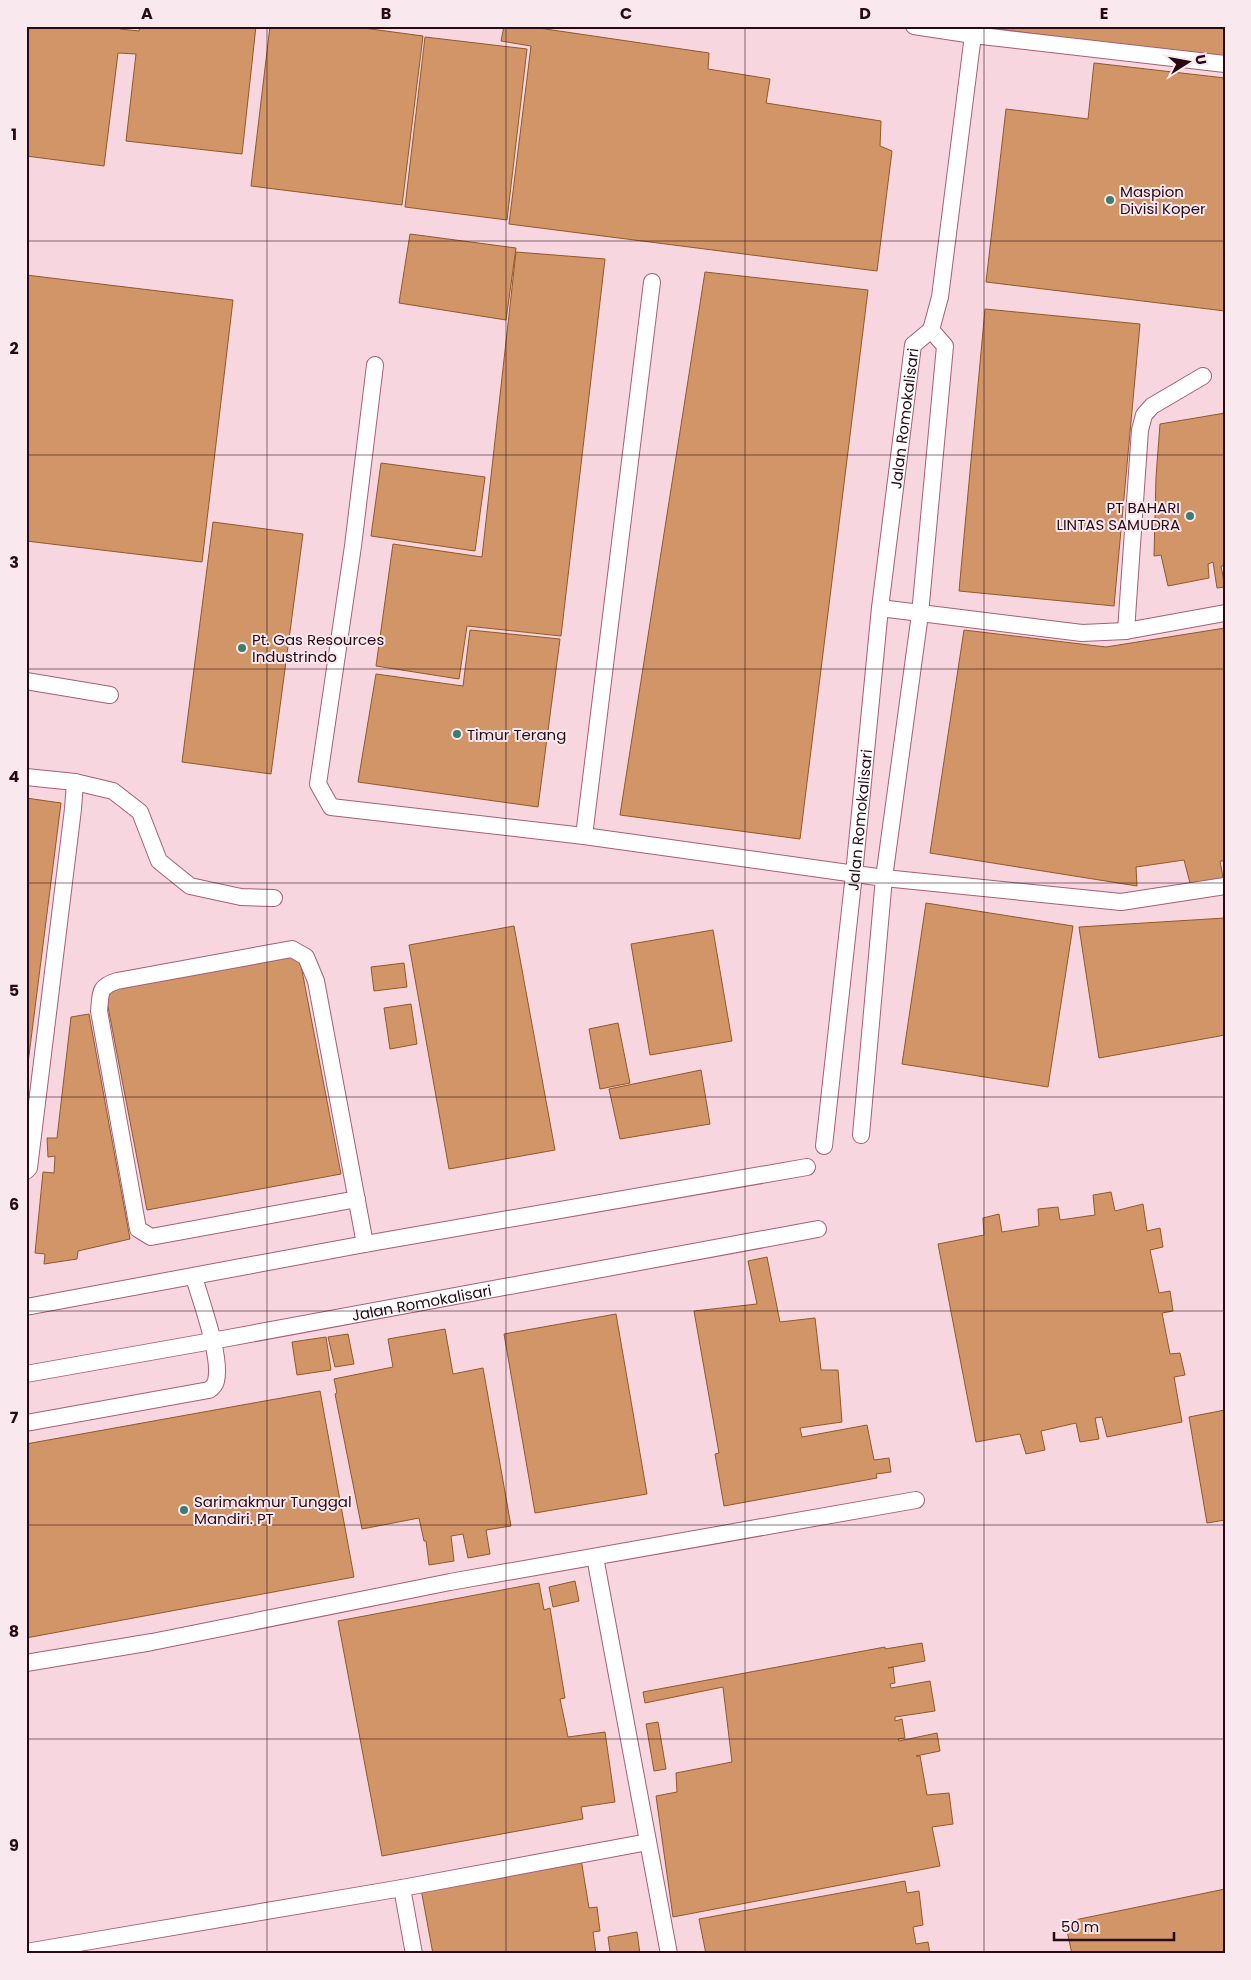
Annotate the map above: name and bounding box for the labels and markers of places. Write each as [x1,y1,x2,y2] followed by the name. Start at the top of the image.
[1120,181,1206,219] place label: Maspion Divisi Koper
[1104,194,1116,206] marker: Maspion Divisi Koper
[1056,497,1180,535] place label: PT BAHARI LINTAS SAMUDRA
[1184,510,1196,522] marker: PT BAHARI LINTAS SAMUDRA
[252,629,384,667] place label: Pt. Gas Resources Industrindo
[236,642,248,654] marker: Pt. Gas Resources Industrindo
[467,724,566,745] place label: Timur Terang
[451,728,463,740] marker: Timur Terang
[194,1491,352,1529] place label: Sarimakmur Tunggal Mandiri. PT
[178,1504,190,1516] marker: Sarimakmur Tunggal Mandiri. PT

